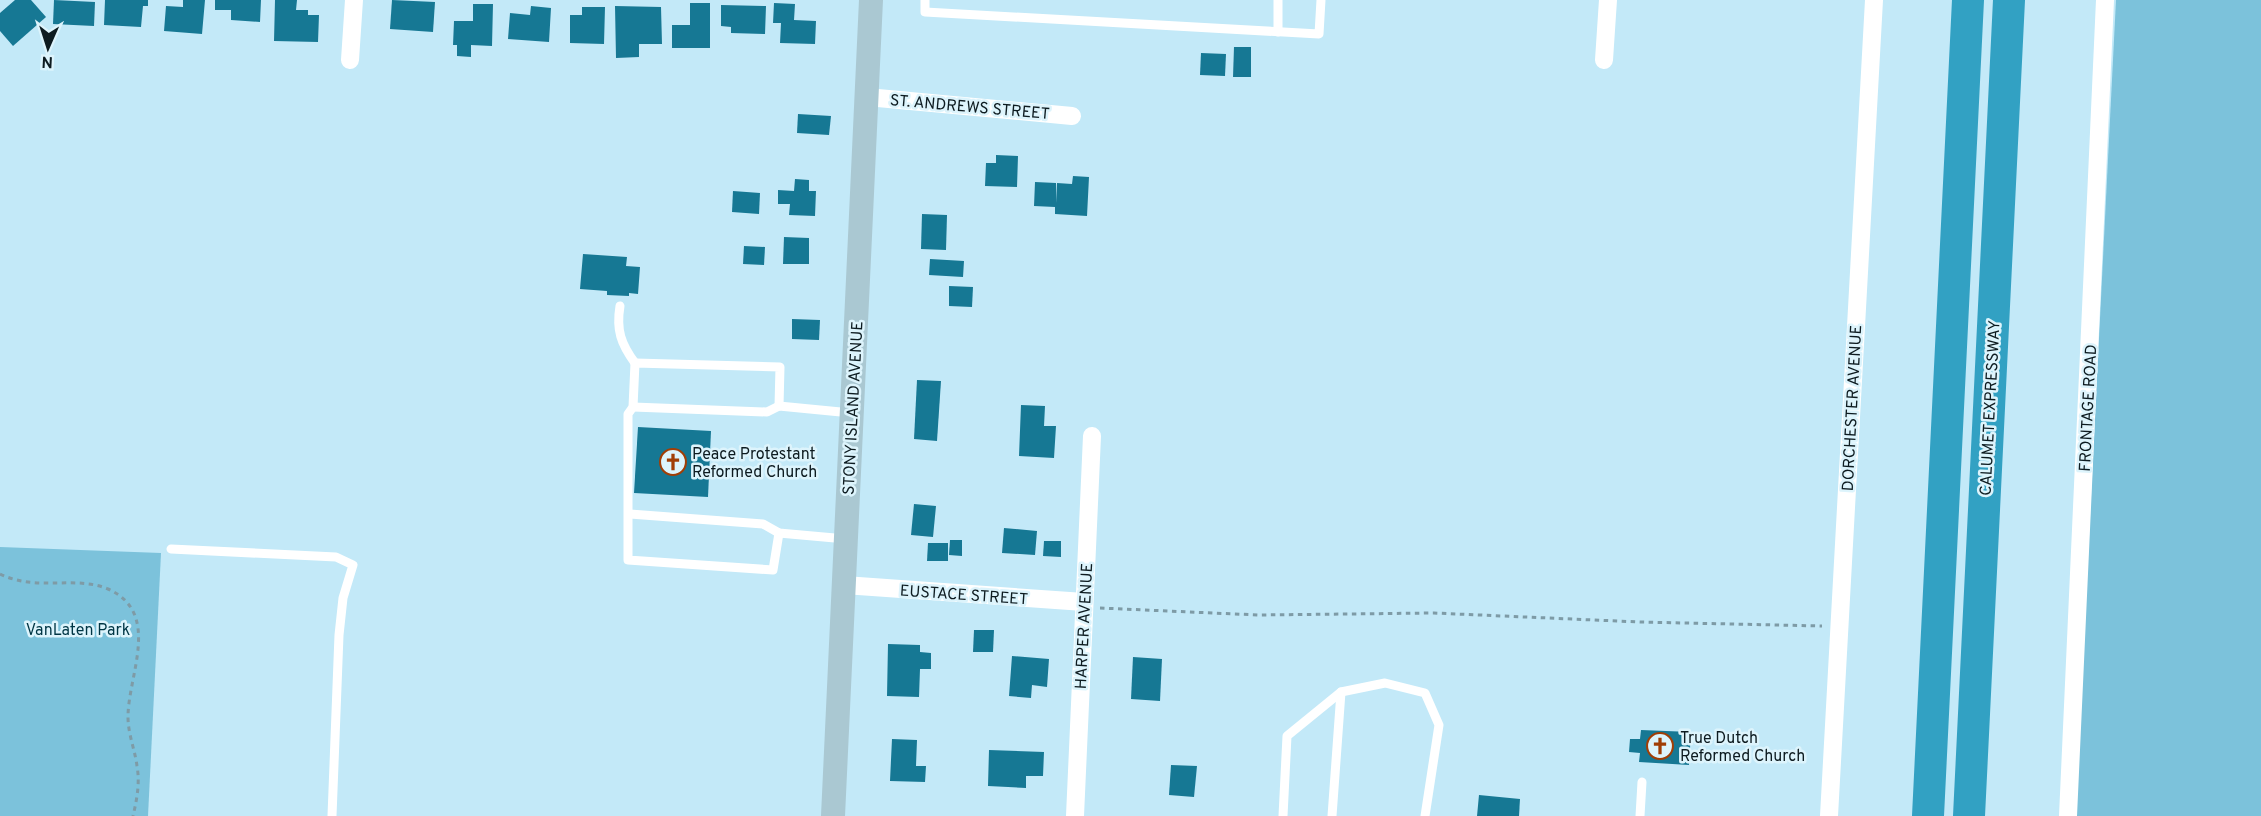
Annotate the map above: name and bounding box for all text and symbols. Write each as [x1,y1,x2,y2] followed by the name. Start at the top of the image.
[18,18,78,78] north arrow
[41,51,54,71] text: N
[889,91,1051,125] street label: ST. ANDREWS STREET
[1976,320,2006,496] street label: CALUMET EXPRESSWAY
[839,321,869,496] street label: STONY ISLAND AVENUE
[1839,324,1867,492] street label: DORCHESTER AVENUE
[2076,344,2102,472] street label: FRONTAGE ROAD
[692,445,817,483] place label: Peace Protestant Reformed Church
[658,447,688,477] church icon: Peace Protestant Reformed Church
[1072,562,1098,690] street label: HARPER AVENUE
[899,582,1029,610] street label: EUSTACE STREET
[26,621,130,641] park label: VanLaten Park
[1680,729,1805,767] place label: True Dutch Reformed Church
[1645,731,1675,761] church icon: True Dutch Reformed Church

